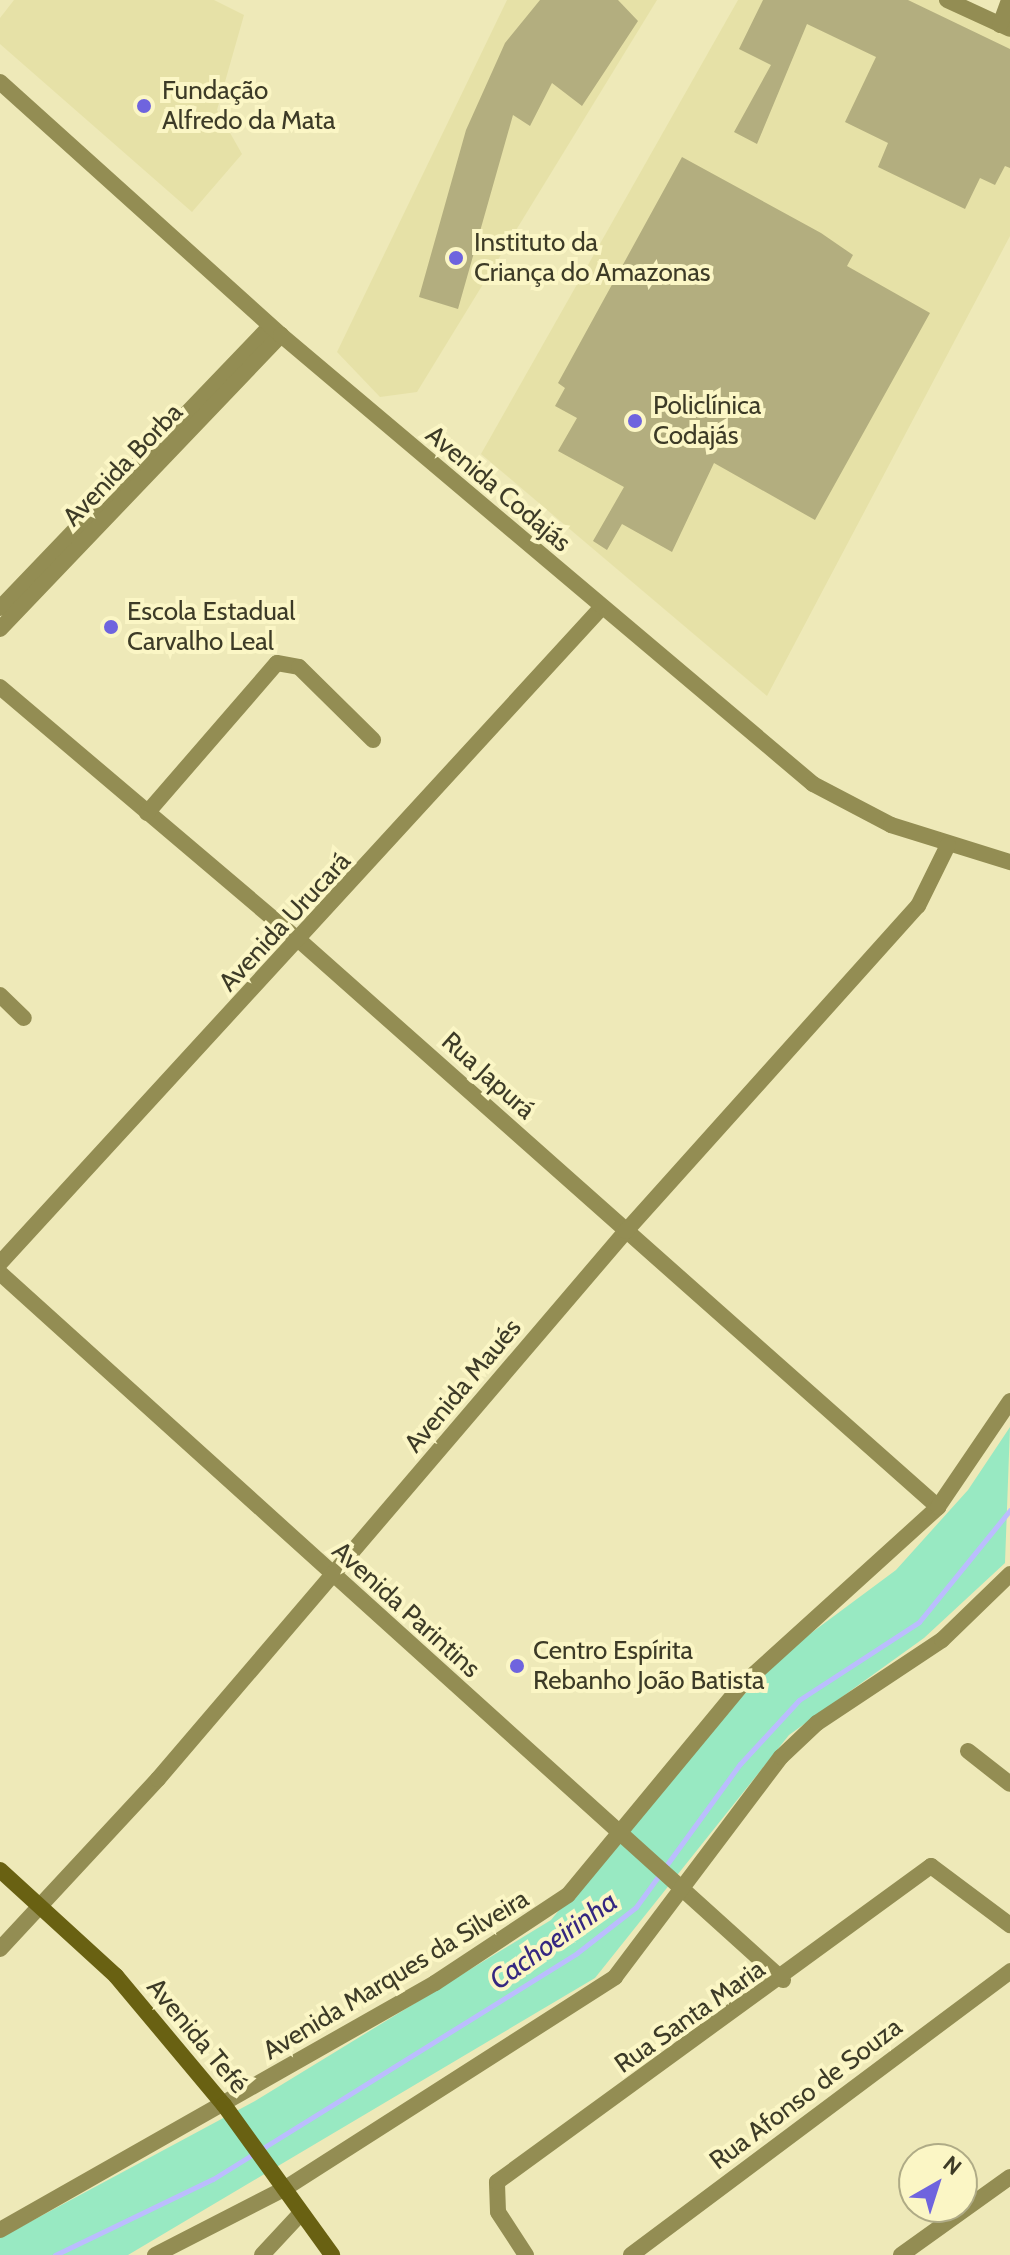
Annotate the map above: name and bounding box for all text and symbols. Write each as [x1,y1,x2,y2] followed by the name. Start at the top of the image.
[162,75,336,136] place label: Fundação Alfredo da Mata
[133,95,155,117] marker: Fundação Alfredo da Mata
[474,227,711,288] place label: Instituto da Criança do Amazonas
[445,247,467,269] marker: Instituto da Criança do Amazonas
[653,390,761,452] place label: Policlínica Codajás
[57,397,189,533] street label: Avenida Borba
[624,410,646,432] marker: Policlínica Codajás
[419,419,577,559] street label: Avenida Codajás
[127,596,295,658] place label: Escola Estadual Carvalho Leal
[102,618,120,636] marker: Escola Estadual Carvalho Leal
[213,846,357,998] street label: Avenida Urucará
[435,1026,541,1126] street label: Rua Japurá
[398,1313,528,1459] street label: Avenida Maués
[326,1535,486,1685] street label: Avenida Parintins
[533,1635,764,1696] place label: Centro Espírita Rebanho João Batista
[508,1657,526,1675] marker: Centro Espírita Rebanho João Batista
[258,1883,534,2067] street label: Avenida Marques da Silveira
[483,1884,623,1996] water label: Cachoeirinha
[609,1954,771,2080] street label: Rua Santa Maria
[140,1972,254,2100] street label: Avenida Tefé
[704,2012,908,2176] street label: Rua Afonso de Souza
[898,2143,978,2223] north arrow
[938,2150,967,2181] text: N

